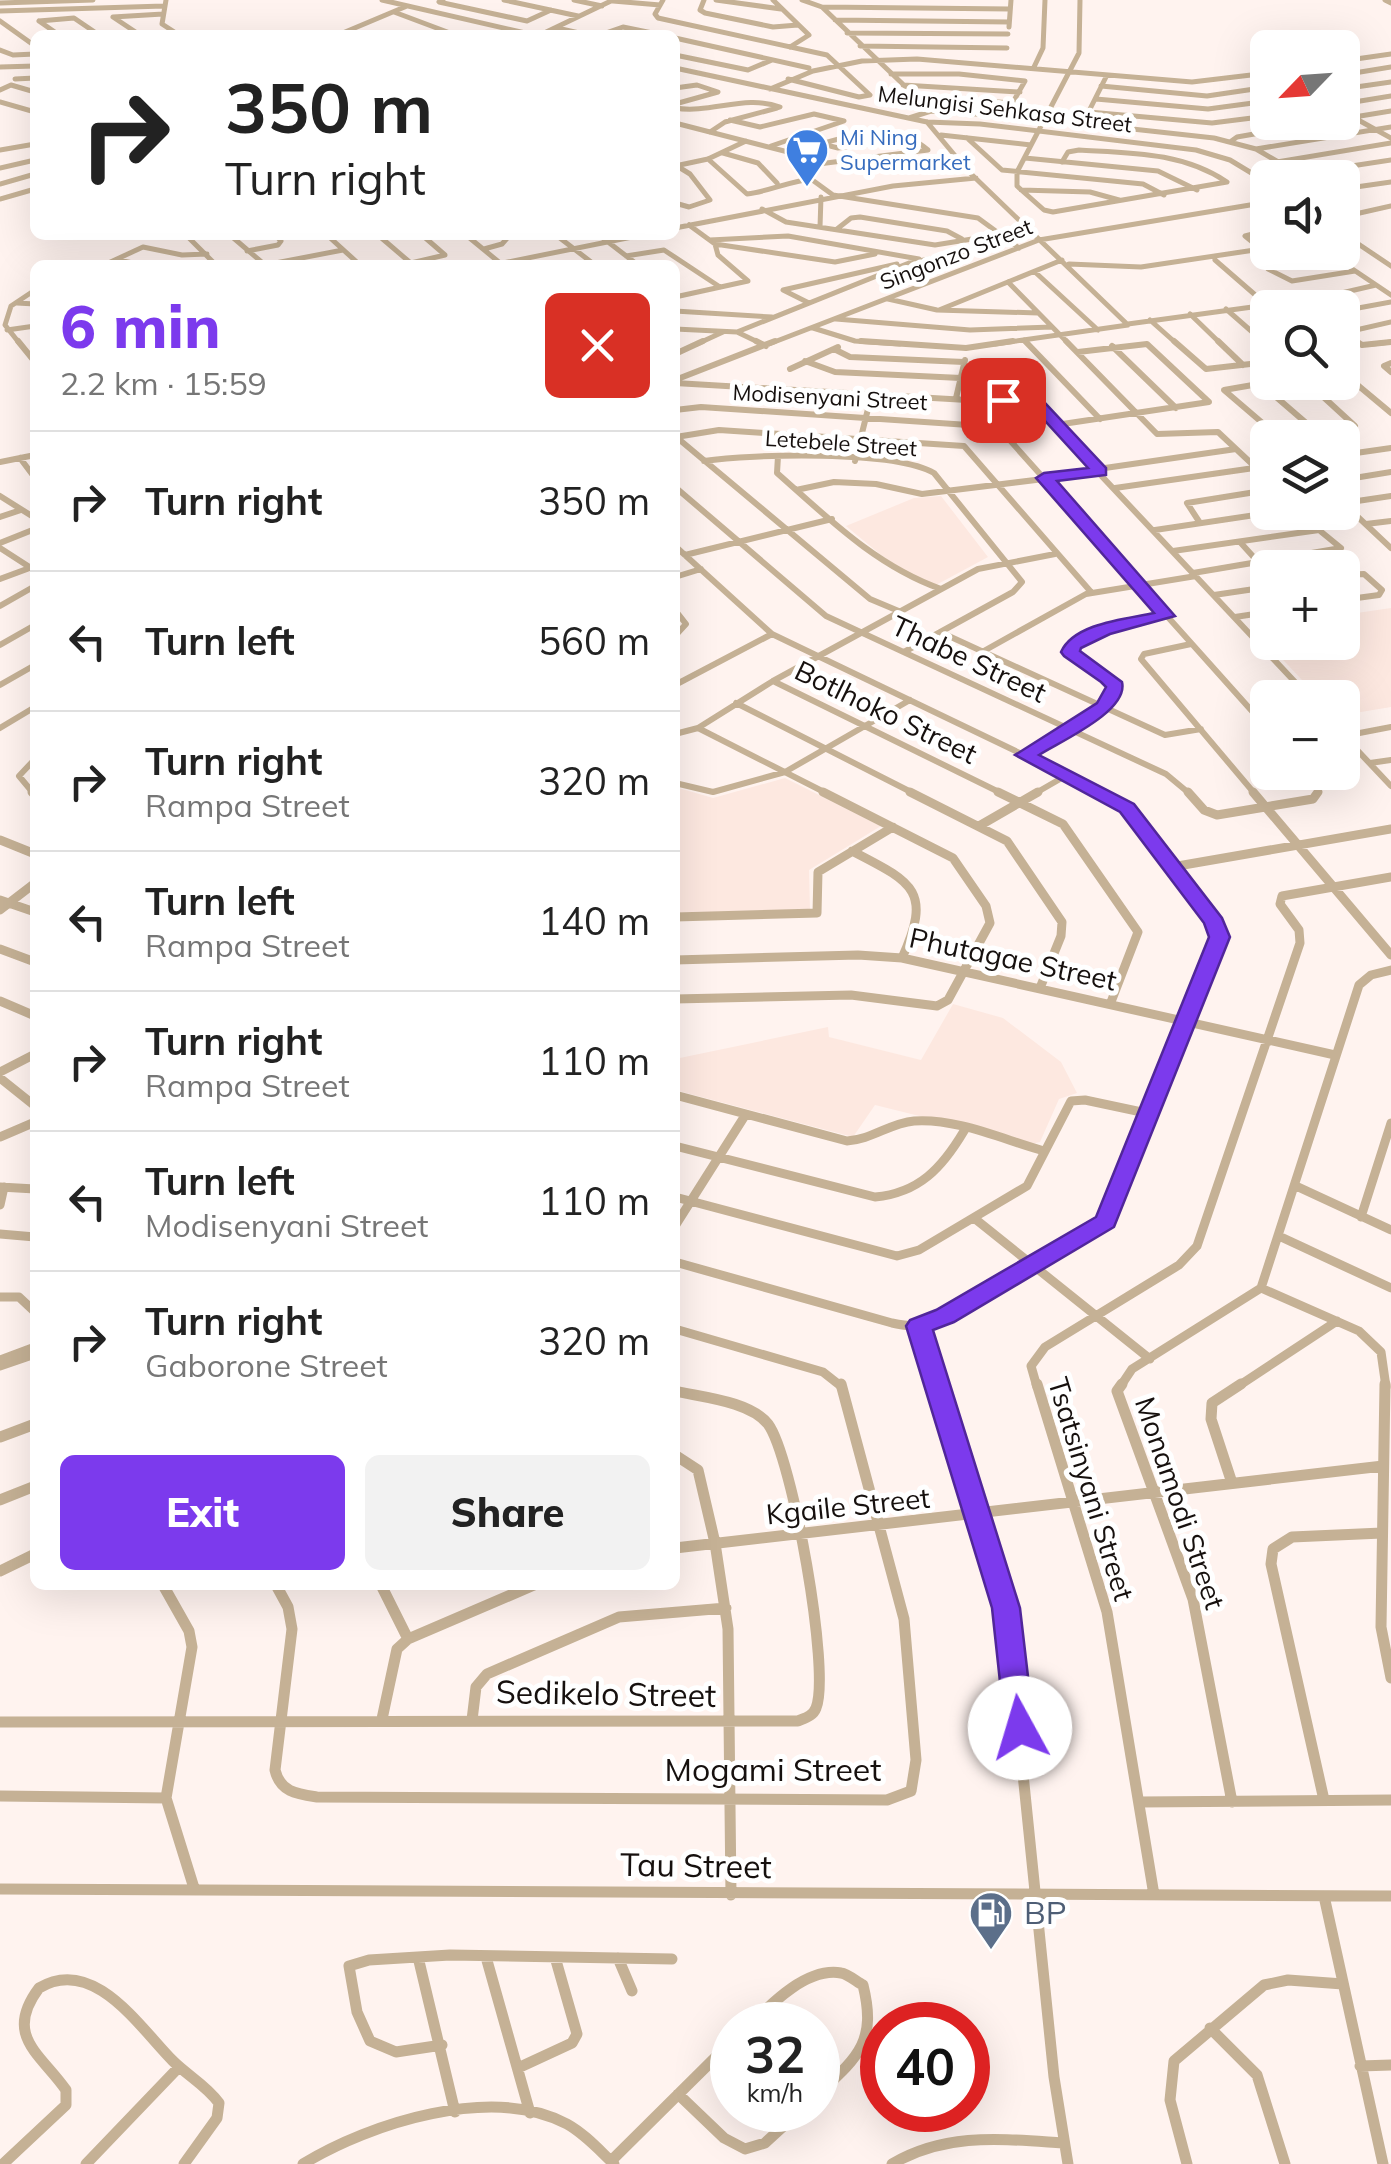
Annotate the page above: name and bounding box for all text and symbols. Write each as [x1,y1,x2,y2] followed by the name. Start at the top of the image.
[1250,30,1360,140] north arrow
[1250,30,1360,790] map controls
[225,63,433,151] text: 350 m
[60,70,190,200] icon: right
[876,80,1134,139] street label: Melungisi Sehkasa Street
[840,123,971,176] place label: Mi Ning Supermarket
[784,127,830,188] supermarket icon: Mi Ning Supermarket
[225,150,426,206] text: Turn right
[1250,160,1360,270] button: sound
[876,212,1036,296] street label: Singonzo Street
[60,288,221,363] text: 6 min
[1250,290,1360,400] button: search
[545,293,650,398] button: close
[961,358,1046,443] pin
[60,363,267,403] text: 2.2 km · 15:59
[976,373,1031,428] icon: arrive
[732,378,928,416] street label: Modisenyani Street
[1250,420,1360,530] button: layers
[764,424,918,462] street label: Letebele Street
[60,474,115,529] icon: right
[145,477,322,525] text: Turn right
[538,477,650,525] text: 350 m
[1250,550,1360,660] button: +
[886,607,1052,710] street label: Thabe Street
[60,614,115,669] icon: left
[145,617,295,665] text: Turn left
[538,617,650,665] text: 560 m
[789,652,983,771] street label: Botlhoko Street
[1250,680,1360,790] button: −
[145,737,322,785] text: Turn right
[60,754,115,809] icon: right
[538,757,650,805] text: 320 m
[145,785,350,825] text: Rampa Street
[145,877,295,925] text: Turn left
[60,894,115,949] icon: left
[538,897,650,945] text: 140 m
[906,919,1120,998] street label: Phutagae Street
[145,925,350,965] text: Rampa Street
[145,1017,322,1065] text: Turn right
[60,1034,115,1089] icon: right
[538,1037,650,1085] text: 110 m
[145,1065,350,1105] text: Rampa Street
[145,1157,295,1205] text: Turn left
[60,1174,115,1229] icon: left
[538,1177,650,1225] text: 110 m
[145,1205,429,1245] text: Modisenyani Street
[145,1297,322,1345] text: Turn right
[60,1314,115,1369] icon: right
[538,1317,650,1365] text: 320 m
[145,1345,388,1385] text: Gaborone Street
[1041,1373,1142,1605] street label: Tsatsinyani Street
[1128,1392,1233,1614] street label: Monamodi Street
[60,1455,345,1570] button: Exit
[365,1455,650,1570] button: Share
[764,1479,932,1532] street label: Kgaile Street
[495,1671,717,1715] street label: Sedikelo Street
[968,1676,1072,1780] position arrow
[665,1749,881,1789] street label: Mogami Street
[620,1844,772,1886] street label: Tau Street
[968,1890,1014,1951] fuel station icon: BP
[1024,1892,1067,1932] place label: BP
[860,2002,990,2132] speed limit sign: 40
[745,2023,805,2086] text: 32
[747,2077,803,2108] text: km/h

